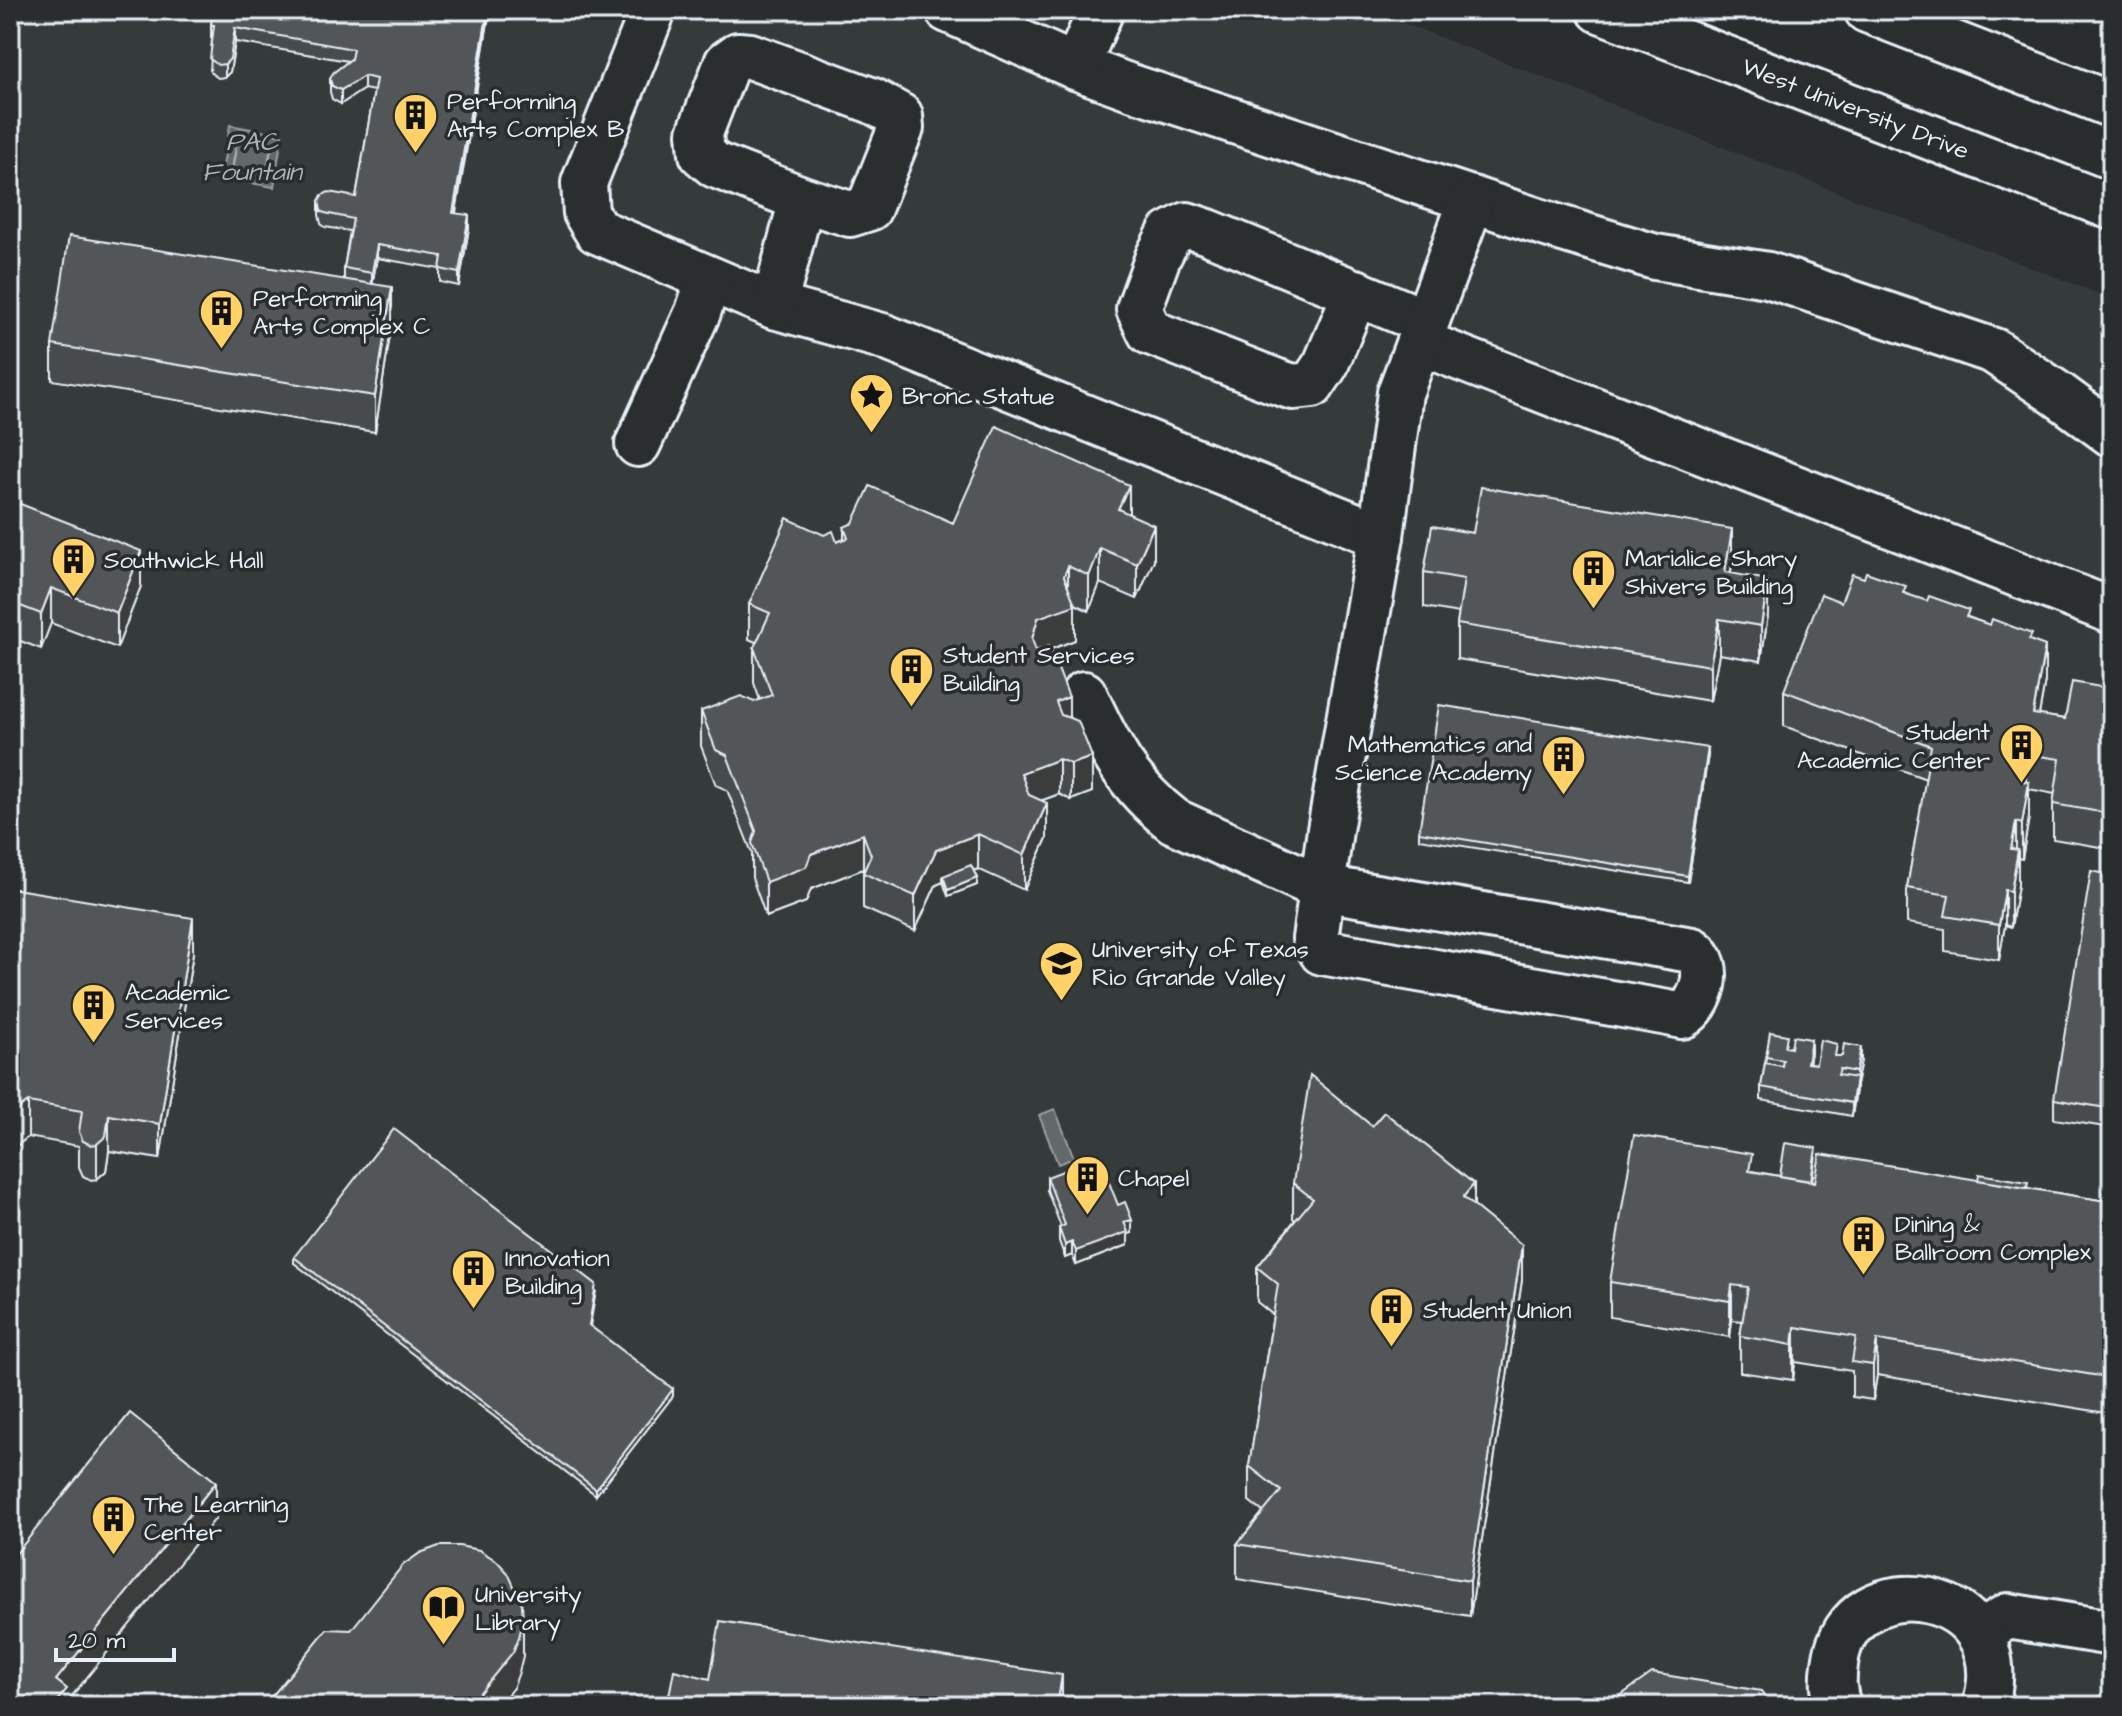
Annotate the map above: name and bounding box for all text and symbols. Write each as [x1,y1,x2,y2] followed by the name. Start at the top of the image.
[1737,50,1974,168] street label: West University Drive
[447,85,624,147] place label: Performing Arts Complex B
[392,91,440,154] building icon: Performing Arts Complex B
[202,124,304,190] water label: PAC Fountain
[253,282,430,344] place label: Performing Arts Complex C
[198,288,246,351] building icon: Performing Arts Complex C
[847,372,895,435] place icon: Bronc Statue
[902,380,1055,414] place label: Bronc Statue
[49,536,97,599] building icon: Southwick Hall
[1625,542,1797,605] place label: Marialice Shary Shivers Building
[104,544,264,578] place label: Southwick Hall
[1570,548,1618,611] building icon: Marialice Shary Shivers Building
[943,639,1135,702] place label: Student Services Building
[888,645,936,708] building icon: Student Services Building
[1797,716,1990,778] place label: Student Academic Center
[1997,722,2045,785] building icon: Student Academic Center
[1335,728,1532,791] place label: Mathematics and Science Academy
[1539,734,1587,797] building icon: Mathematics and Science Academy
[1092,933,1309,996] place label: University of Texas Rio Grande Valley
[1037,939,1085,1002] school or university icon: University of Texas Rio Grande Valley
[125,976,231,1038] place label: Academic Services
[70,982,118,1045] building icon: Academic Services
[1063,1154,1111,1217] building icon: Chapel
[1118,1162,1189,1196] place label: Chapel
[1895,1208,2092,1270] place label: Dining & Ballroom Complex
[1840,1214,1888,1277] building icon: Dining & Ballroom Complex
[505,1242,610,1305] place label: Innovation Building
[450,1248,498,1311] building icon: Innovation Building
[1368,1286,1416,1349] building icon: Student Union
[1423,1294,1572,1328] place label: Student Union
[144,1488,289,1550] place label: The Learning Center
[89,1494,137,1557] building icon: The Learning Center
[475,1578,581,1641] place label: University Library
[420,1584,468,1647] library icon: University Library
[56,1612,174,1662] scale bar
[68,1624,125,1658] text: 20 m

